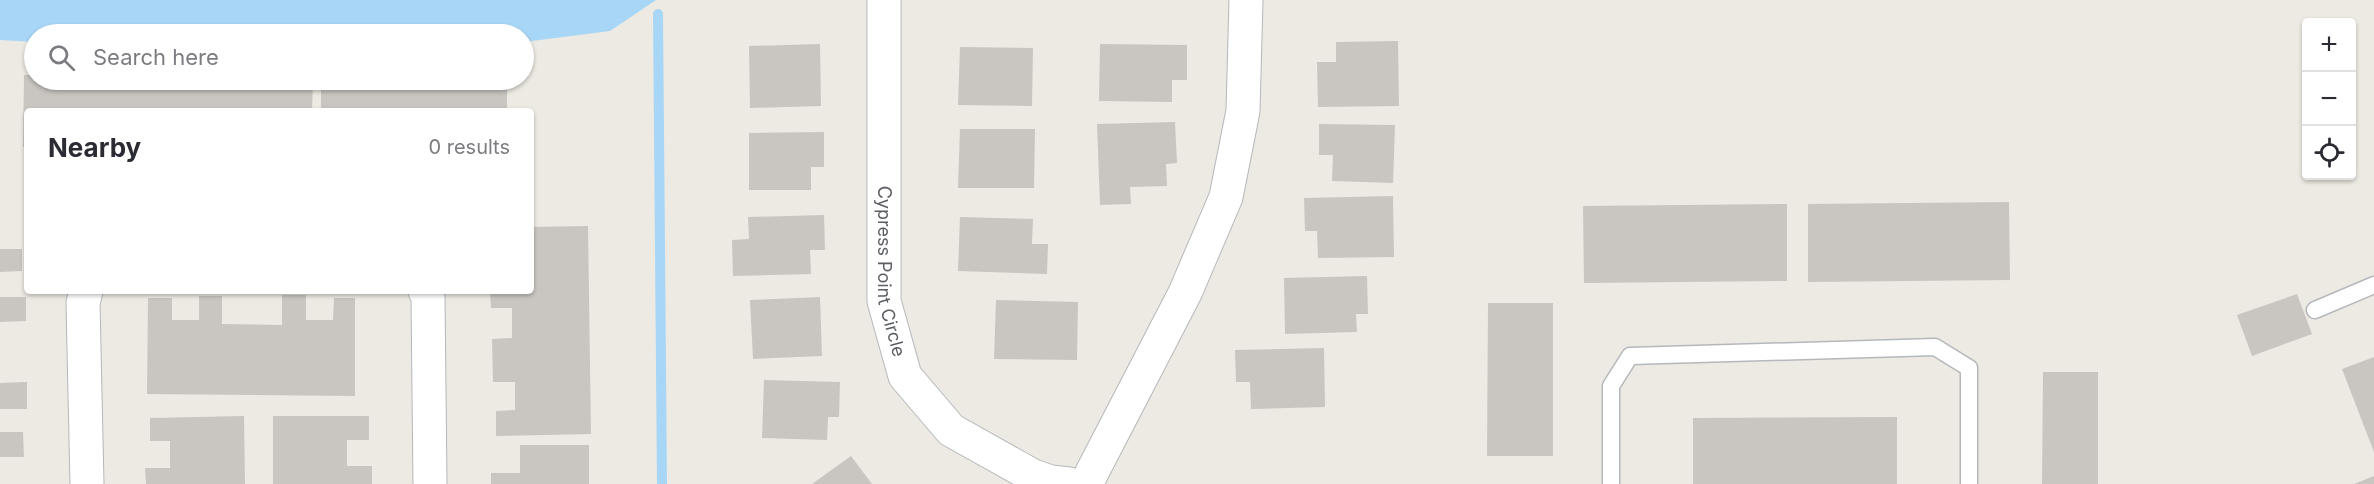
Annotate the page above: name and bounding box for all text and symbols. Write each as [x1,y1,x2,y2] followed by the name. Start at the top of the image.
[2302,18,2356,180] map controls
[2302,18,2356,72] button: +
[24,24,534,90] search box
[45,41,78,74] icon: search
[93,44,219,70] text: Search here
[2302,72,2356,126] button: −
[2302,126,2356,180] button: locate
[48,132,141,163] text: Nearby
[428,135,510,159] text: 0 results
[874,186,910,359] street label: Cypress Point Circle

